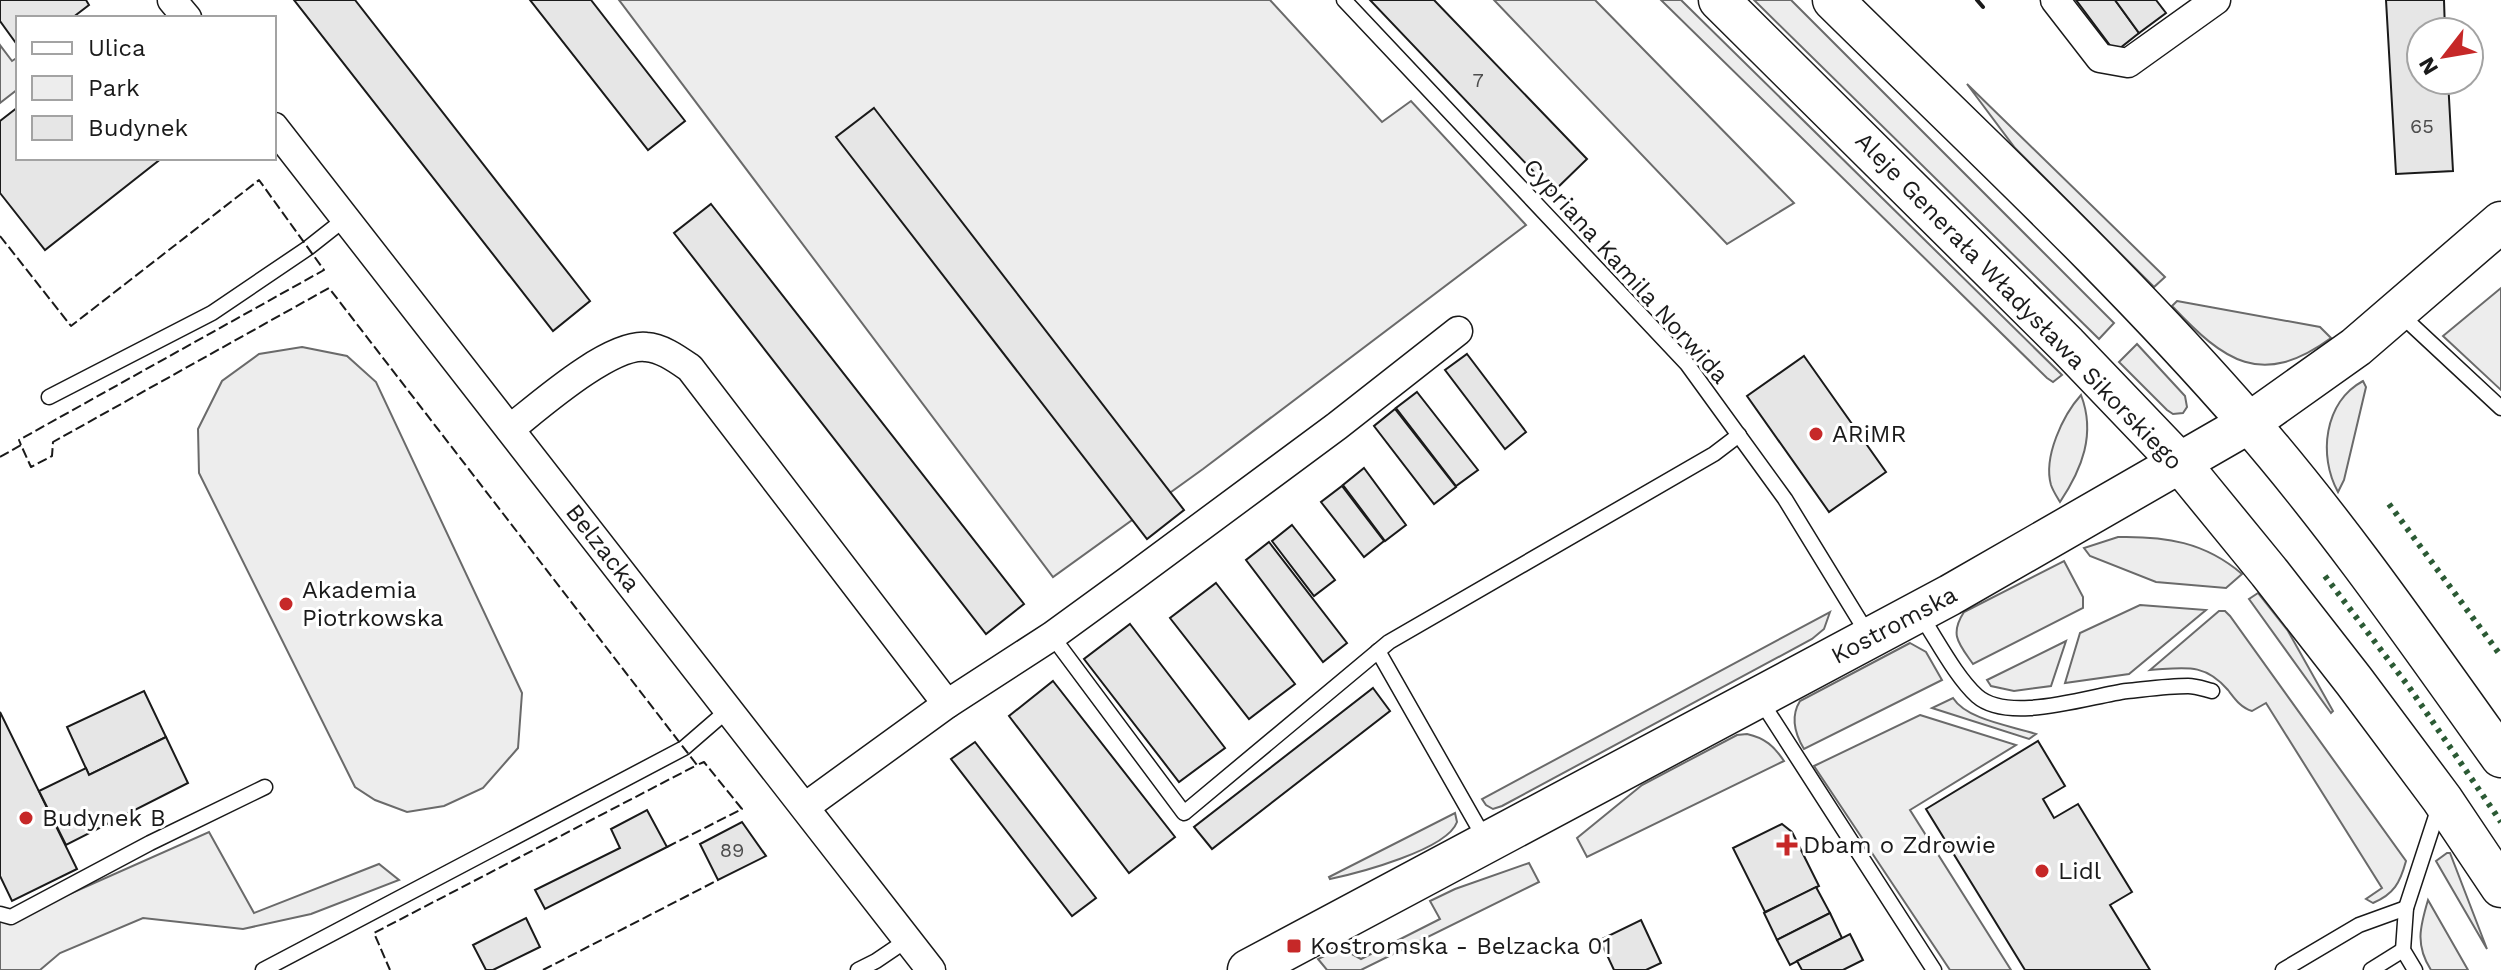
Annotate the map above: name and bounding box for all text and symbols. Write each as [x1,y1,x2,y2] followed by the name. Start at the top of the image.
[16,16,276,160] legend
[2405,16,2485,96] north arrow
[88,34,146,62] text: Ulica
[2413,53,2443,79] text: N
[1472,68,1484,92] house number: 7
[88,74,140,102] text: Park
[88,114,189,142] text: Budynek
[2410,114,2434,138] house number: 65
[1850,126,2188,476] street label: Aleje Generała Władysława Sikorskiego
[1517,153,1735,389] street label: Cypriana Kamila Norwida
[1832,420,1907,448] place label: ARiMR
[1807,425,1825,443] marker: ARiMR
[560,499,646,597] street label: Belzacka
[302,576,444,632] place label: Akademia Piotrkowska
[1826,580,1962,670] street label: Kostromska
[277,595,295,613] marker: Akademia Piotrkowska
[42,804,166,832] place label: Budynek B
[17,809,35,827] marker: Budynek B
[1803,831,1996,859] place label: Dbam o Zdrowie
[1778,836,1796,854] marker: Dbam o Zdrowie
[720,838,744,862] house number: 89
[2058,857,2102,885] place label: Lidl
[2033,862,2051,880] marker: Lidl
[1310,932,1612,960] place label: Kostromska - Belzacka 01
[1285,937,1303,955] marker: Kostromska - Belzacka 01

